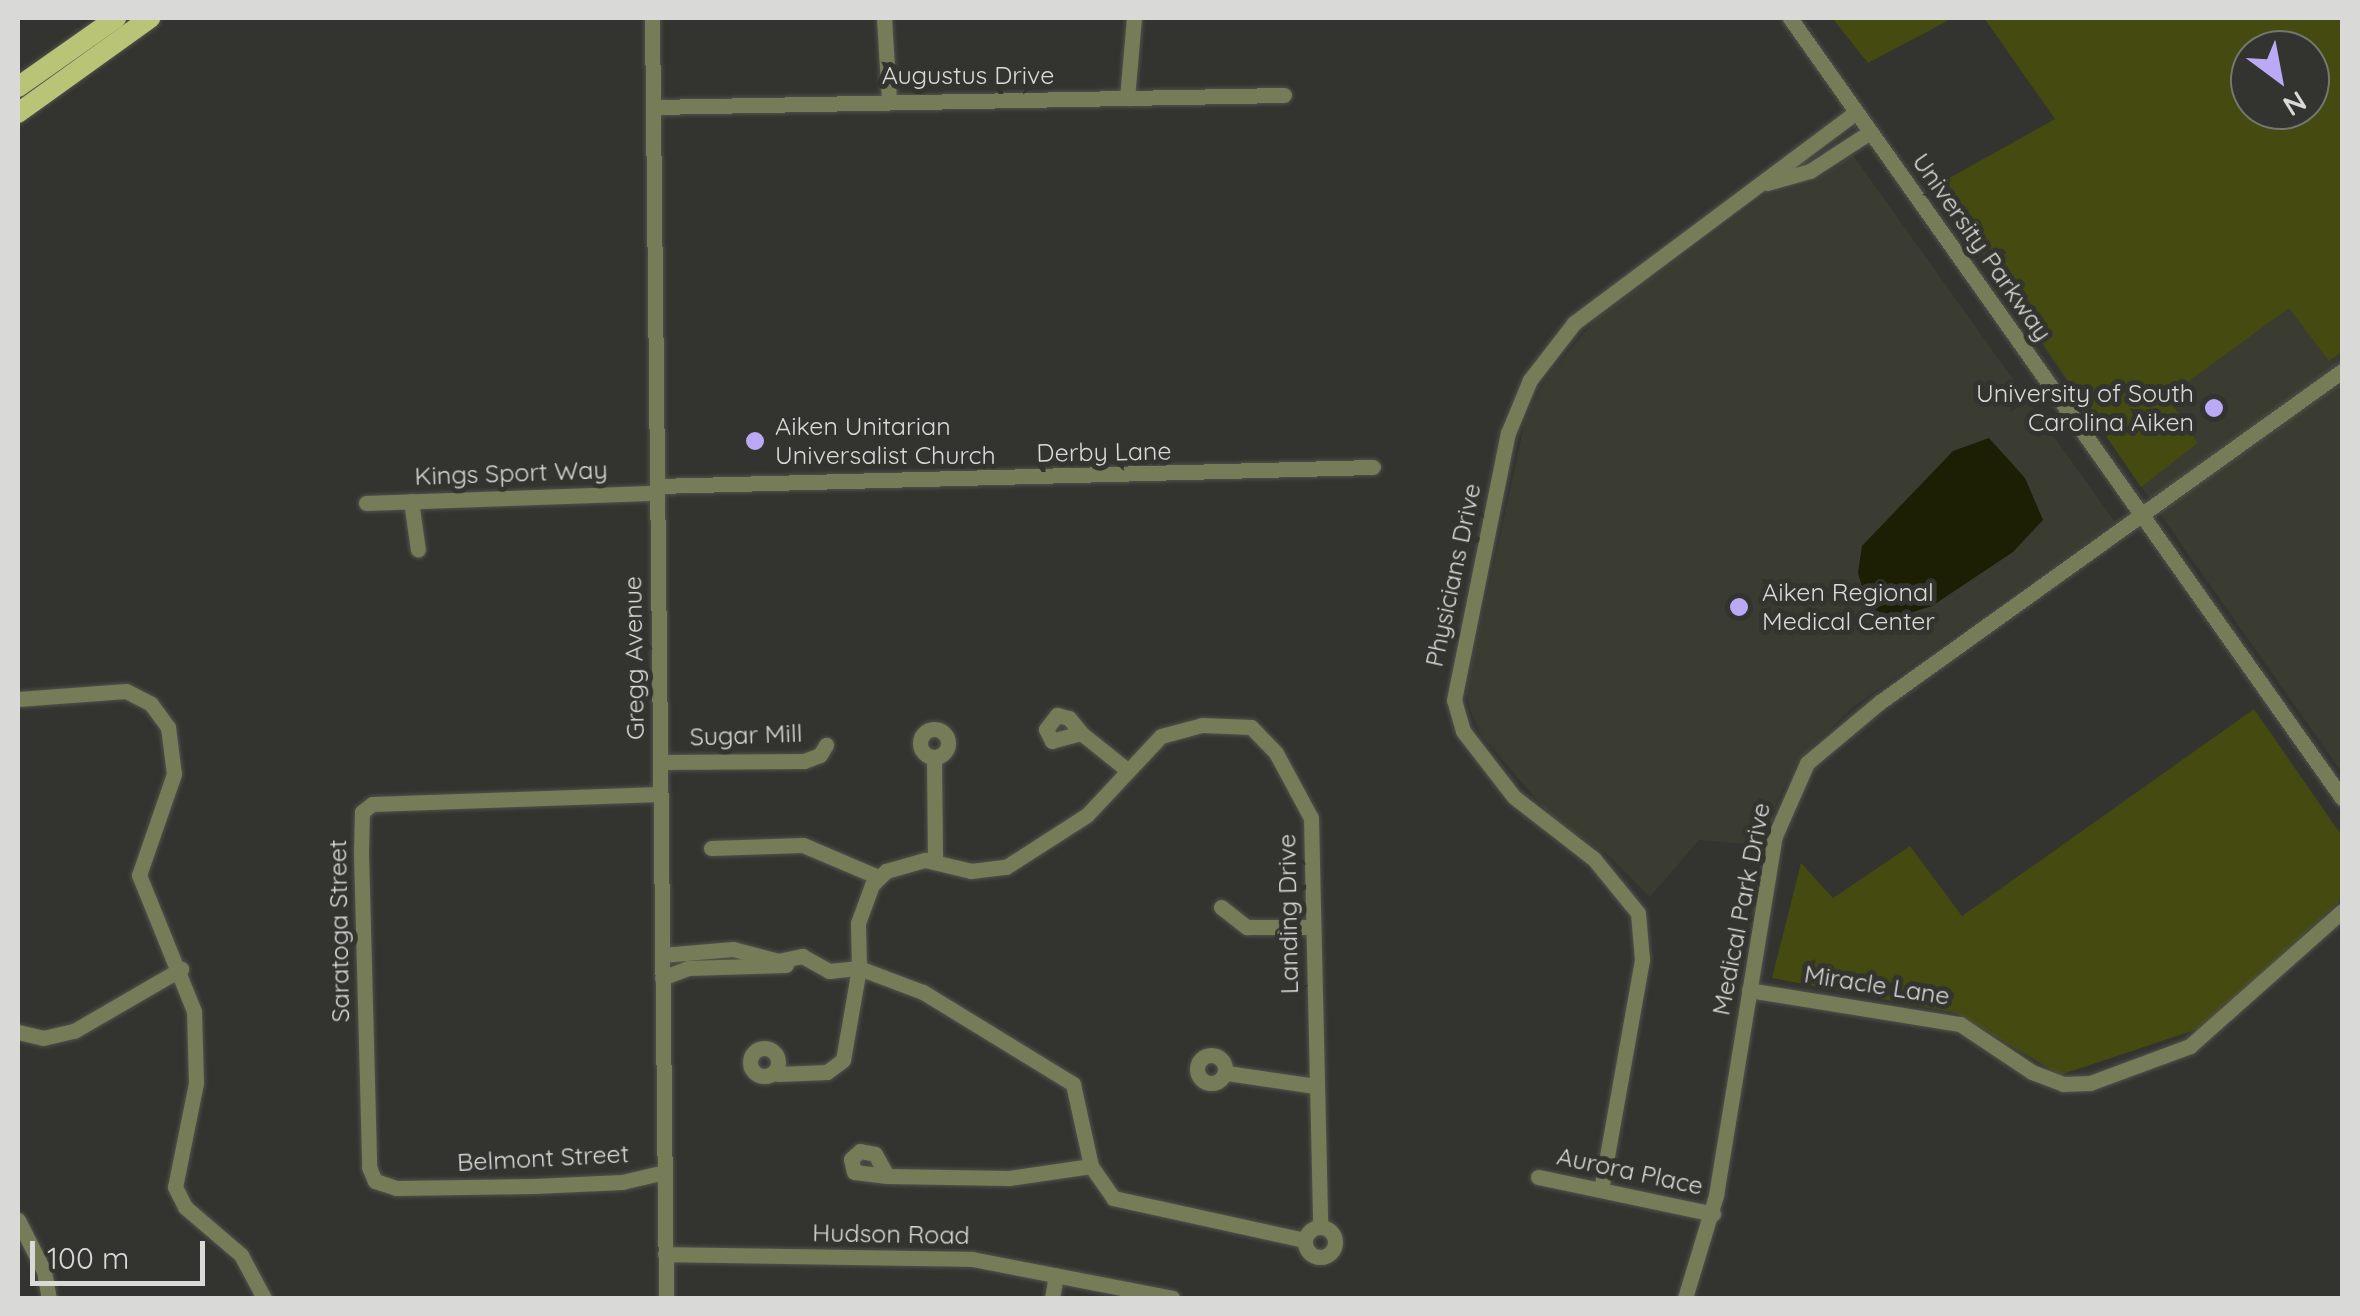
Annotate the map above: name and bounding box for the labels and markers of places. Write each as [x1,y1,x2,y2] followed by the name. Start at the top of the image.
[1976,379,2194,438] place label: University of South Carolina Aiken
[2203,397,2225,419] marker: University of South Carolina Aiken
[775,412,996,471] place label: Aiken Unitarian Universalist Church
[744,430,766,452] marker: Aiken Unitarian Universalist Church
[1762,578,1935,637] place label: Aiken Regional Medical Center
[1726,594,1752,620] marker: Aiken Regional Medical Center

